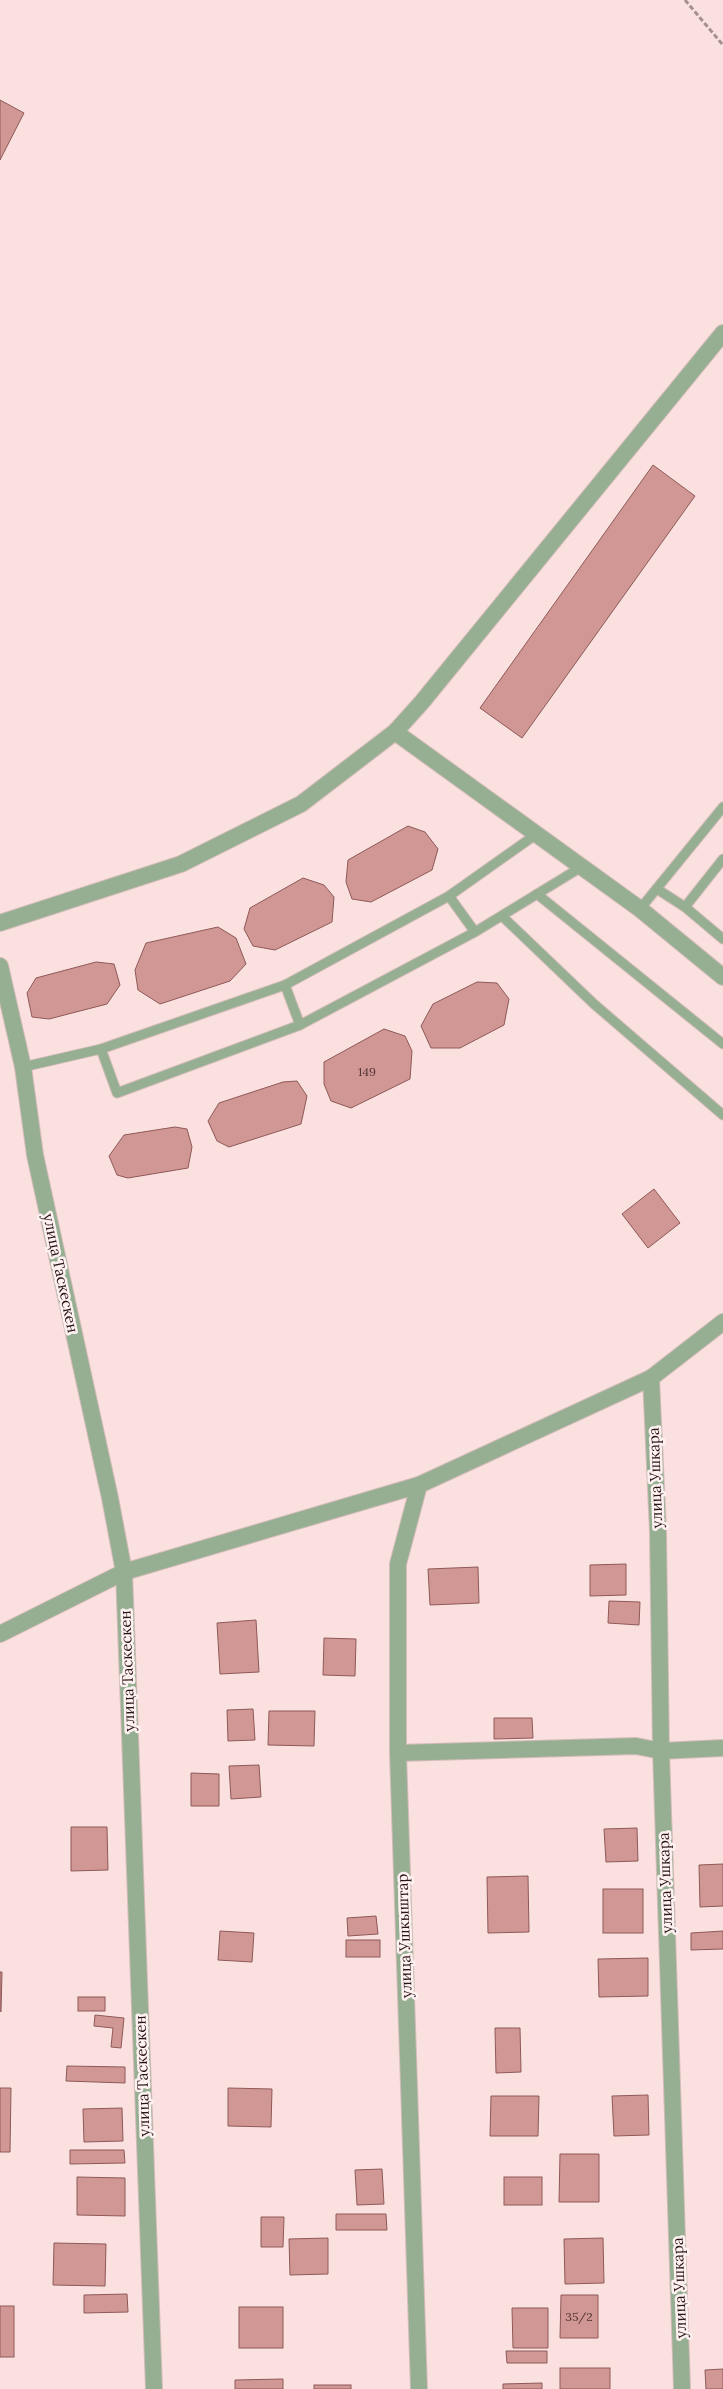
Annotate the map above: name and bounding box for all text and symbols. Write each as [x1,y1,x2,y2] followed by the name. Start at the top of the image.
[358,1064,376,1079] house number: 149
[39,1212,83,1334] street label: улица Таскескен
[644,1427,666,1529] street label: улица Ушкара
[115,1610,139,1732] street label: улица Таскескен
[654,1832,676,1934] street label: улица Ушкара
[392,1873,416,1999] street label: улица Ушкыштар
[130,2015,154,2137] street label: улица Таскескен
[668,2237,690,2339] street label: улица Ушкара
[565,2309,593,2325] house number: 35/2

